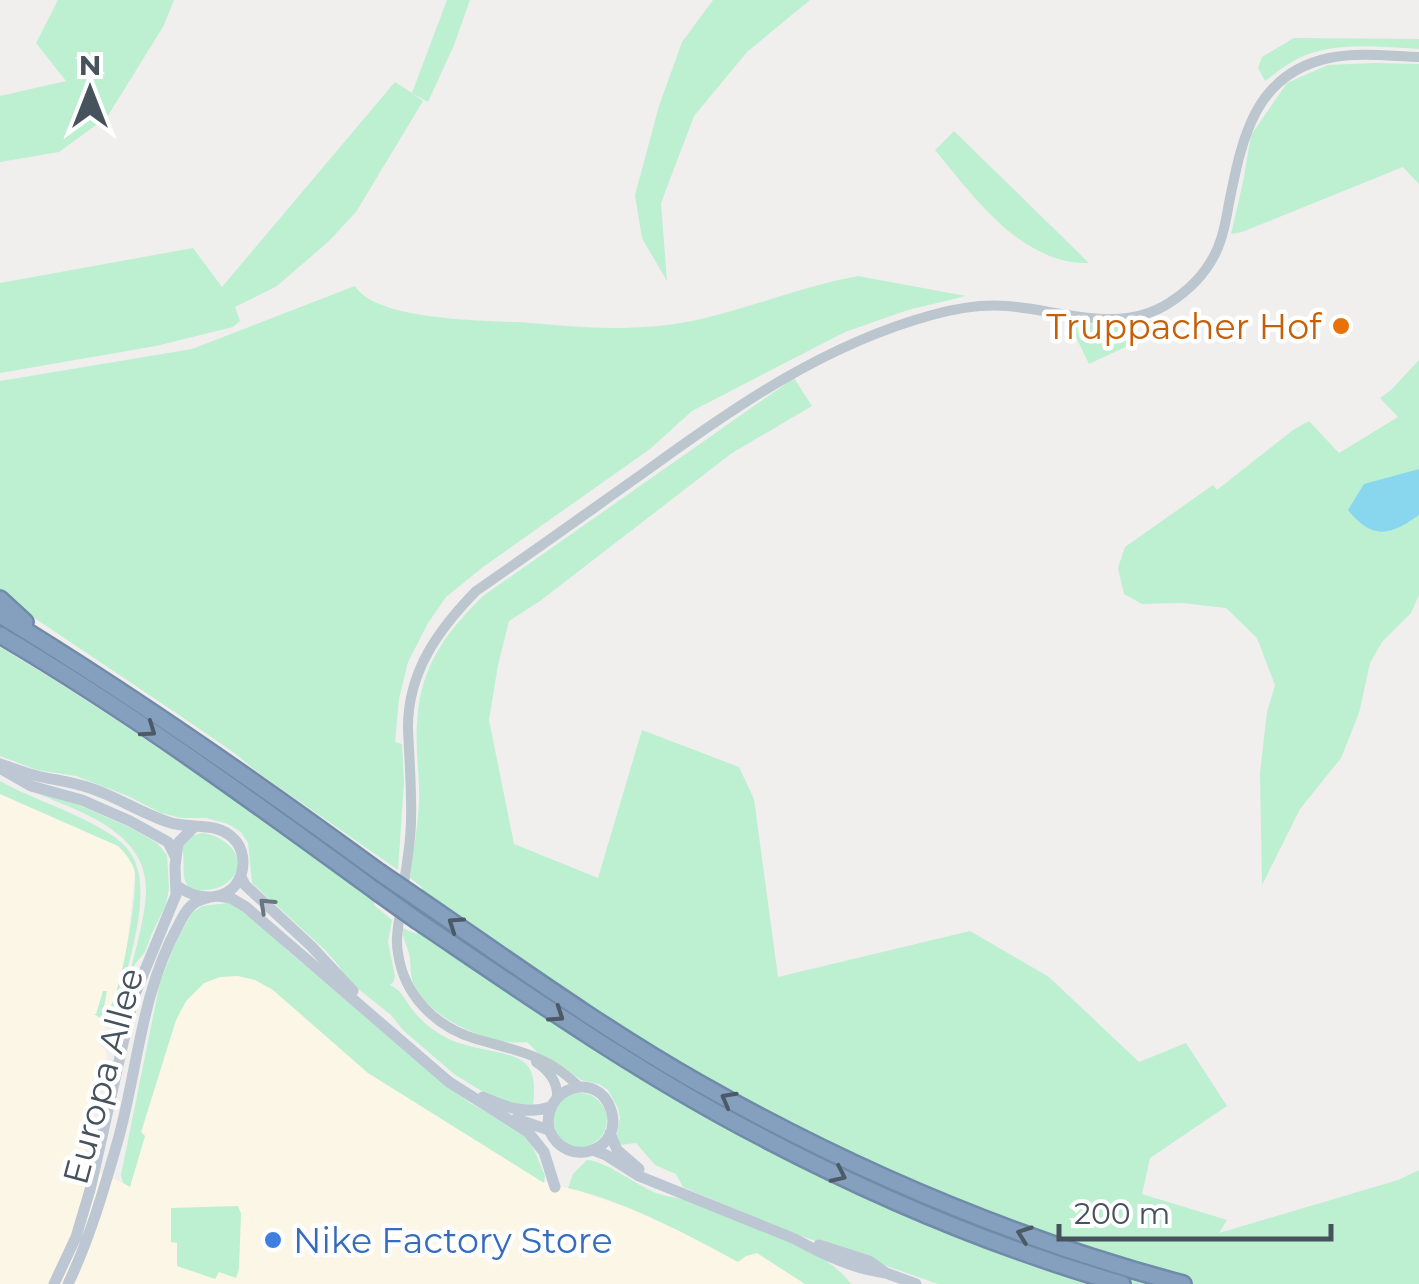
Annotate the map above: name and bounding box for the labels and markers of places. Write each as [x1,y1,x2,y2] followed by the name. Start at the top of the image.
[1046,305,1323,348] place label: Truppacher Hof
[1330,315,1352,337] marker: Truppacher Hof
[293,1219,613,1262] place label: Nike Factory Store
[262,1229,284,1251] marker: Nike Factory Store

